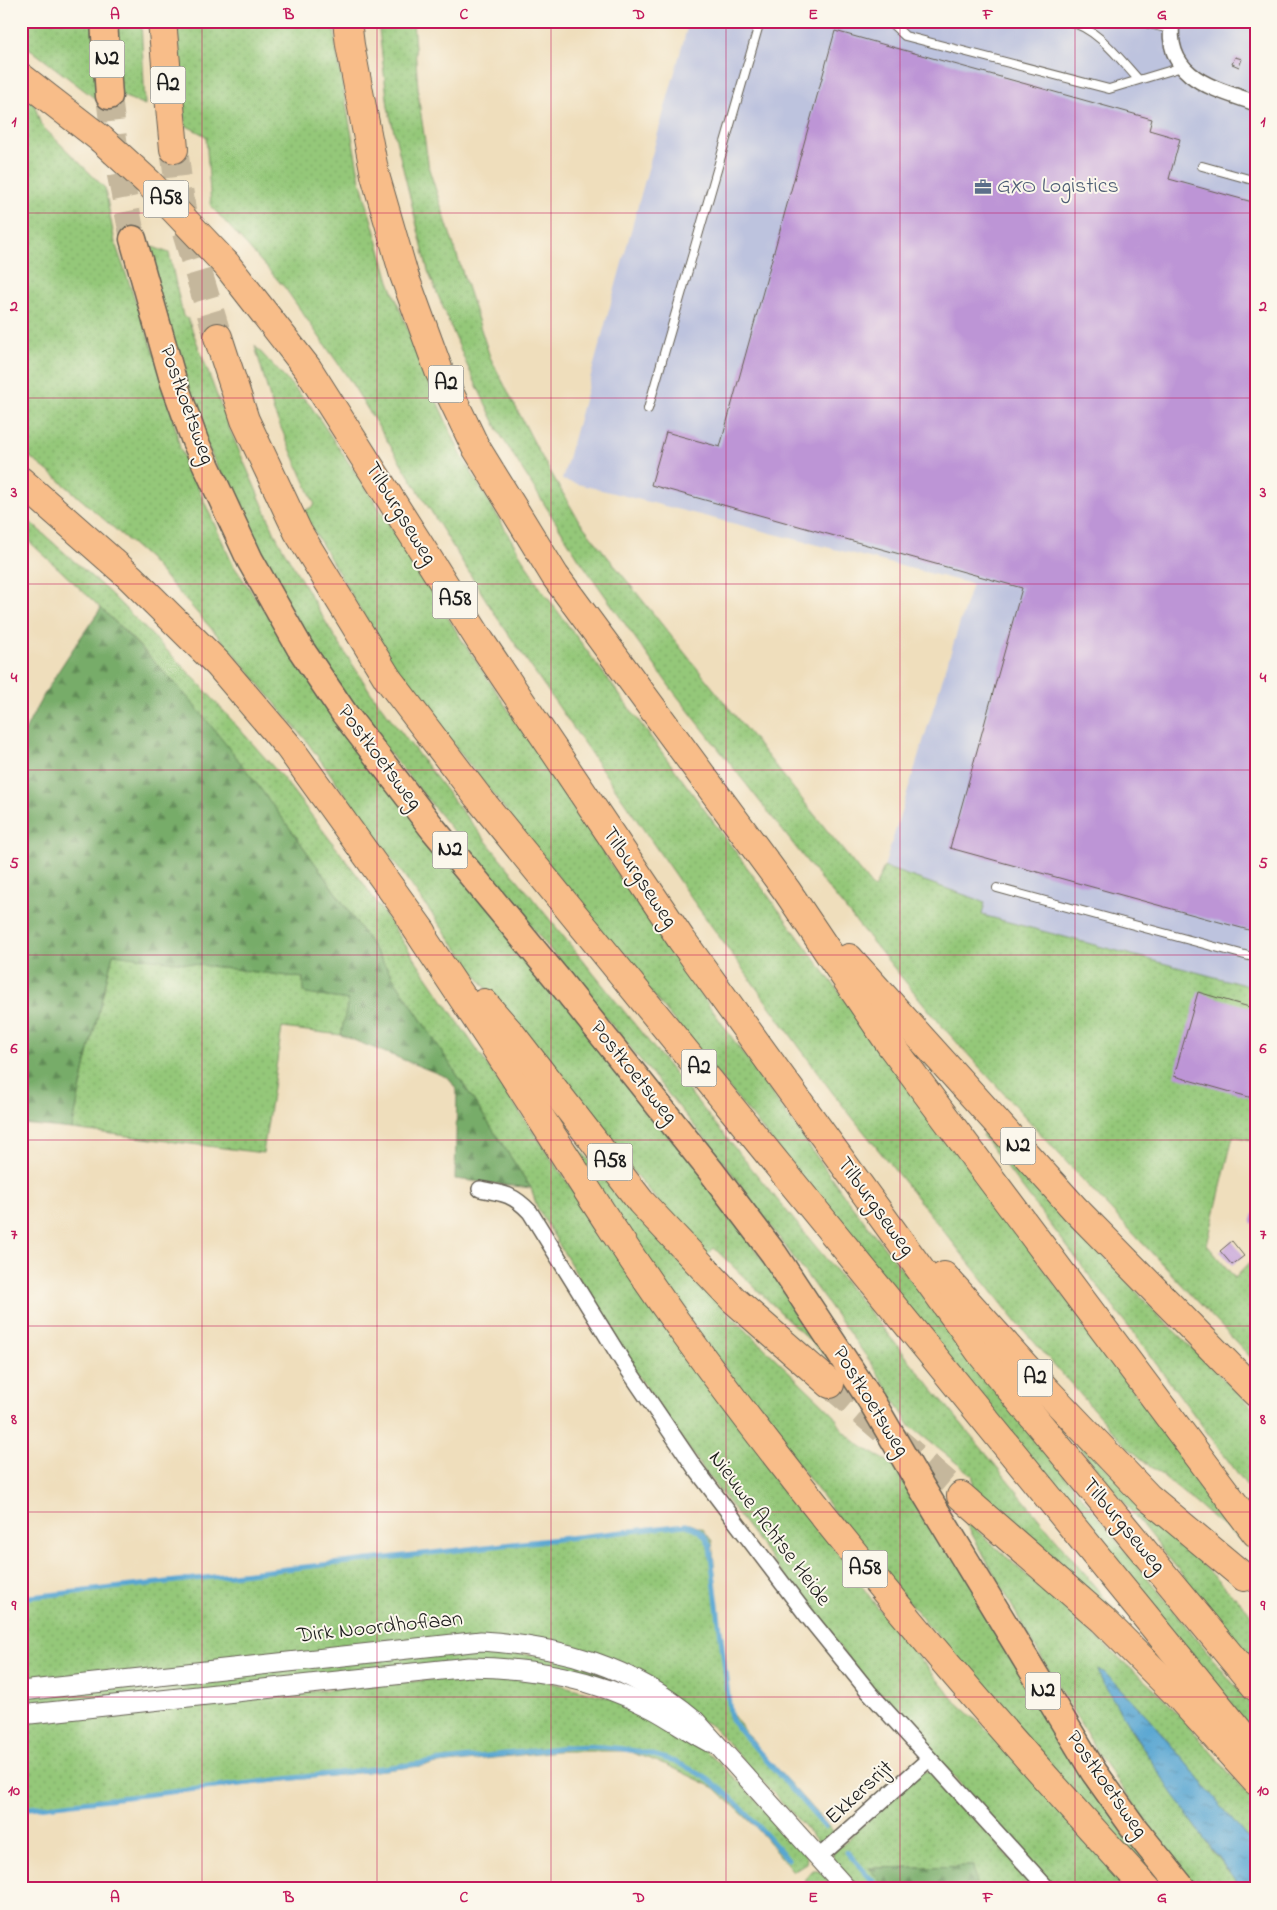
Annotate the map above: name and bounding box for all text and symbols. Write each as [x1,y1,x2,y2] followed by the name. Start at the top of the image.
[110,3,120,27] text: A
[283,3,295,27] text: B
[460,3,469,27] text: C
[632,3,645,27] text: D
[808,3,818,27] text: E
[982,3,994,27] text: F
[1157,3,1167,27] text: G
[90,41,124,78] road number: N2
[150,66,186,104] road number: A2
[11,110,17,134] text: 1
[1260,110,1266,134] text: 1
[997,171,1119,204] place label: GXO Logistics
[973,177,993,197] office icon: GXO Logistics
[144,180,188,218] road number: A58
[9,295,18,319] text: 2
[1258,295,1267,319] text: 2
[149,341,222,470] street label: Postkoetsweg
[428,366,464,402] road number: A2
[355,456,444,572] street label: Tilburgseweg
[10,481,18,505] text: 3
[1259,481,1267,505] text: 3
[432,582,478,618] road number: A58
[10,666,18,690] text: 4
[1259,666,1267,690] text: 4
[328,698,429,818] street label: Postkoetsweg
[592,821,685,936] street label: Tilburgseweg
[432,832,468,868] road number: N2
[9,852,19,876] text: 5
[1258,852,1268,876] text: 5
[580,1014,685,1132] street label: Postkoetsweg
[9,1037,18,1061] text: 6
[1258,1037,1267,1061] text: 6
[682,1050,716,1086] road number: A2
[1000,1128,1036,1164] road number: N2
[588,1144,632,1180] road number: A58
[827,1151,922,1264] street label: Tilburgseweg
[11,1223,18,1247] text: 7
[1260,1223,1267,1247] text: 7
[822,1340,917,1464] street label: Postkoetsweg
[1018,1360,1052,1396] road number: A2
[10,1408,17,1432] text: 8
[1259,1408,1266,1432] text: 8
[700,1444,838,1614] street label: Nieuwe Achtse Heide
[1073,1471,1173,1582] street label: Tilburgseweg
[842,1550,888,1588] road number: A58
[11,1594,17,1618] text: 9
[1260,1594,1266,1618] text: 9
[295,1603,465,1653] street label: Dirk Noordhoflaan
[1026,1672,1060,1710] road number: N2
[1056,1725,1155,1846] street label: Postkoetsweg
[819,1753,902,1833] street label: Ekkersrijt
[8,1779,20,1803] text: 10
[1257,1779,1269,1803] text: 10
[110,1886,120,1910] text: A
[283,1886,295,1910] text: B
[460,1886,469,1910] text: C
[632,1886,645,1910] text: D
[808,1886,818,1910] text: E
[982,1886,994,1910] text: F
[1157,1886,1167,1910] text: G

